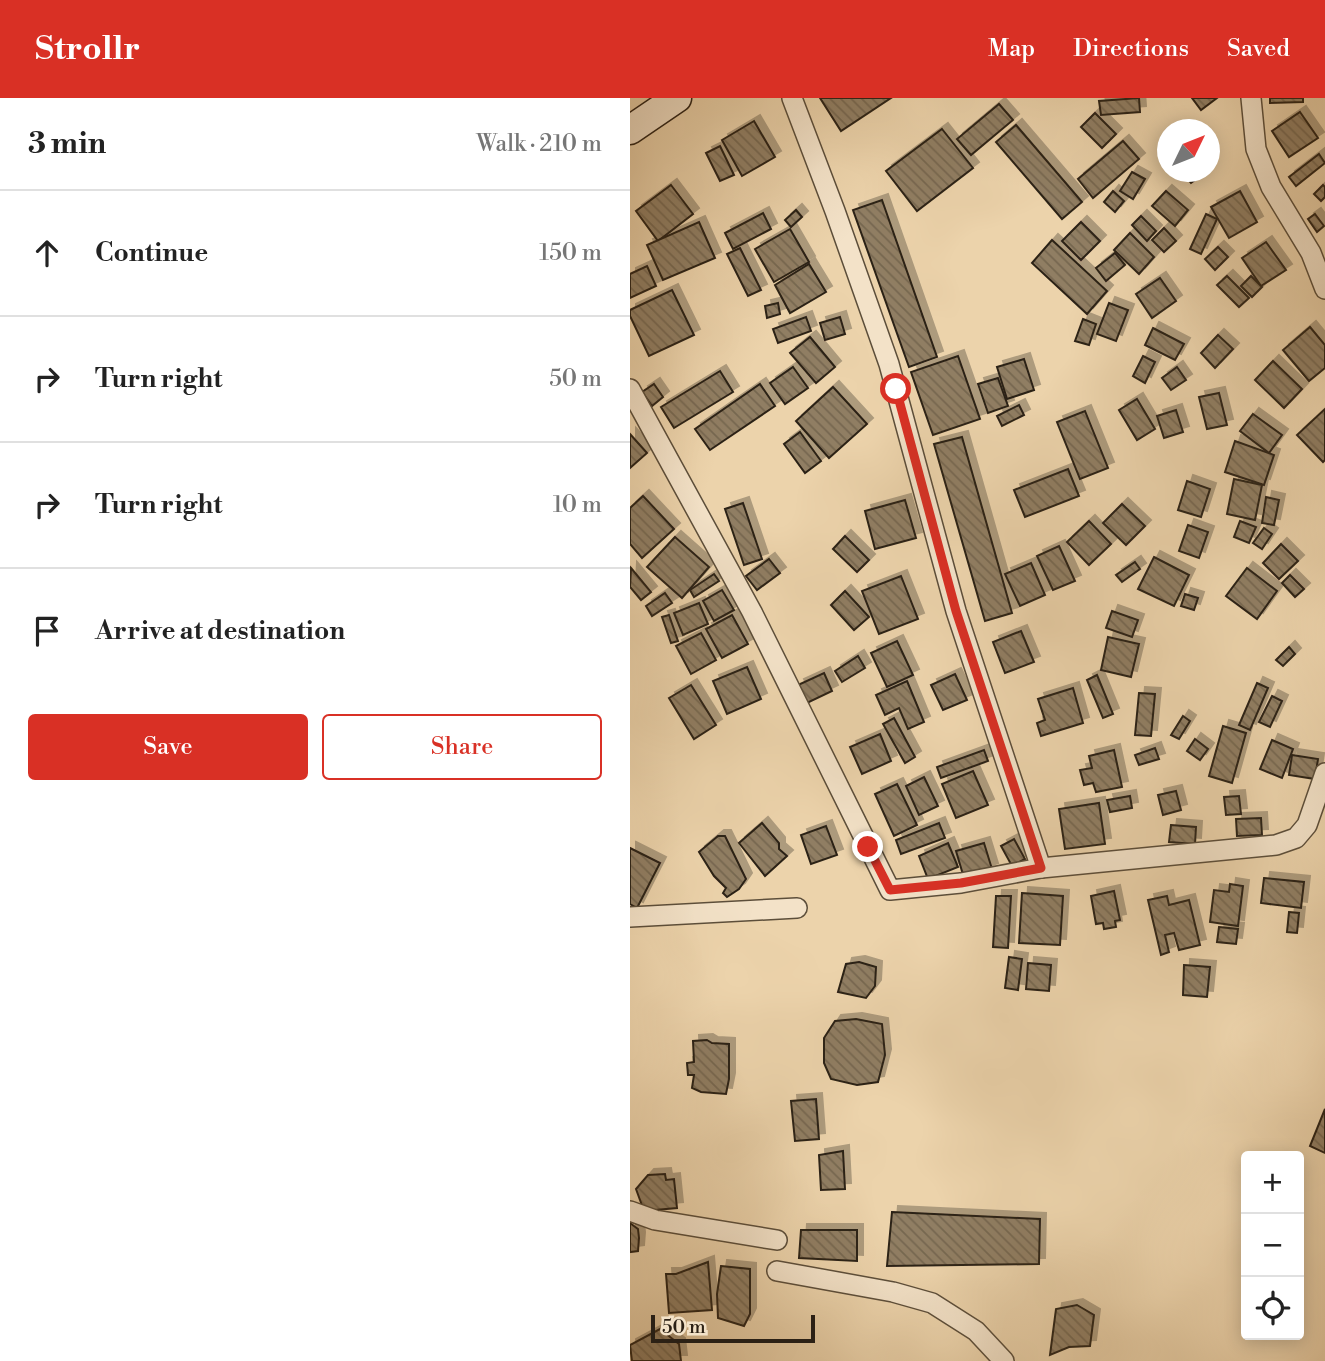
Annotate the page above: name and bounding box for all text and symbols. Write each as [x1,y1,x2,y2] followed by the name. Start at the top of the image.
[35,29,140,70] text: Strollr
[988,34,1035,64] text: Map
[1073,34,1189,64] text: Directions
[1227,34,1290,64] text: Saved
[1157,119,1220,182] north arrow
[28,125,106,163] text: 3 min
[476,130,602,158] text: Walk · 210 m
[28,234,66,272] icon: ahead
[95,237,208,269] text: Continue
[539,239,602,267] text: 150 m
[28,360,66,398] icon: right
[95,363,223,395] text: Turn right
[549,365,602,393] text: 50 m
[880,373,911,404] route start
[28,486,66,524] icon: right
[95,489,223,521] text: Turn right
[553,491,602,519] text: 10 m
[28,612,66,650] icon: arrive
[95,615,345,647] text: Arrive at destination
[28,714,308,780] button: Save
[322,714,602,780] button: Share
[852,831,883,862] route end
[1241,1151,1304,1340] map controls
[1241,1151,1304,1214] button: +
[1241,1214,1304,1277] button: −
[1241,1277,1304,1340] button: locate
[651,1312,816,1344] scale bar
[662,1315,706,1339] text: 50 m

